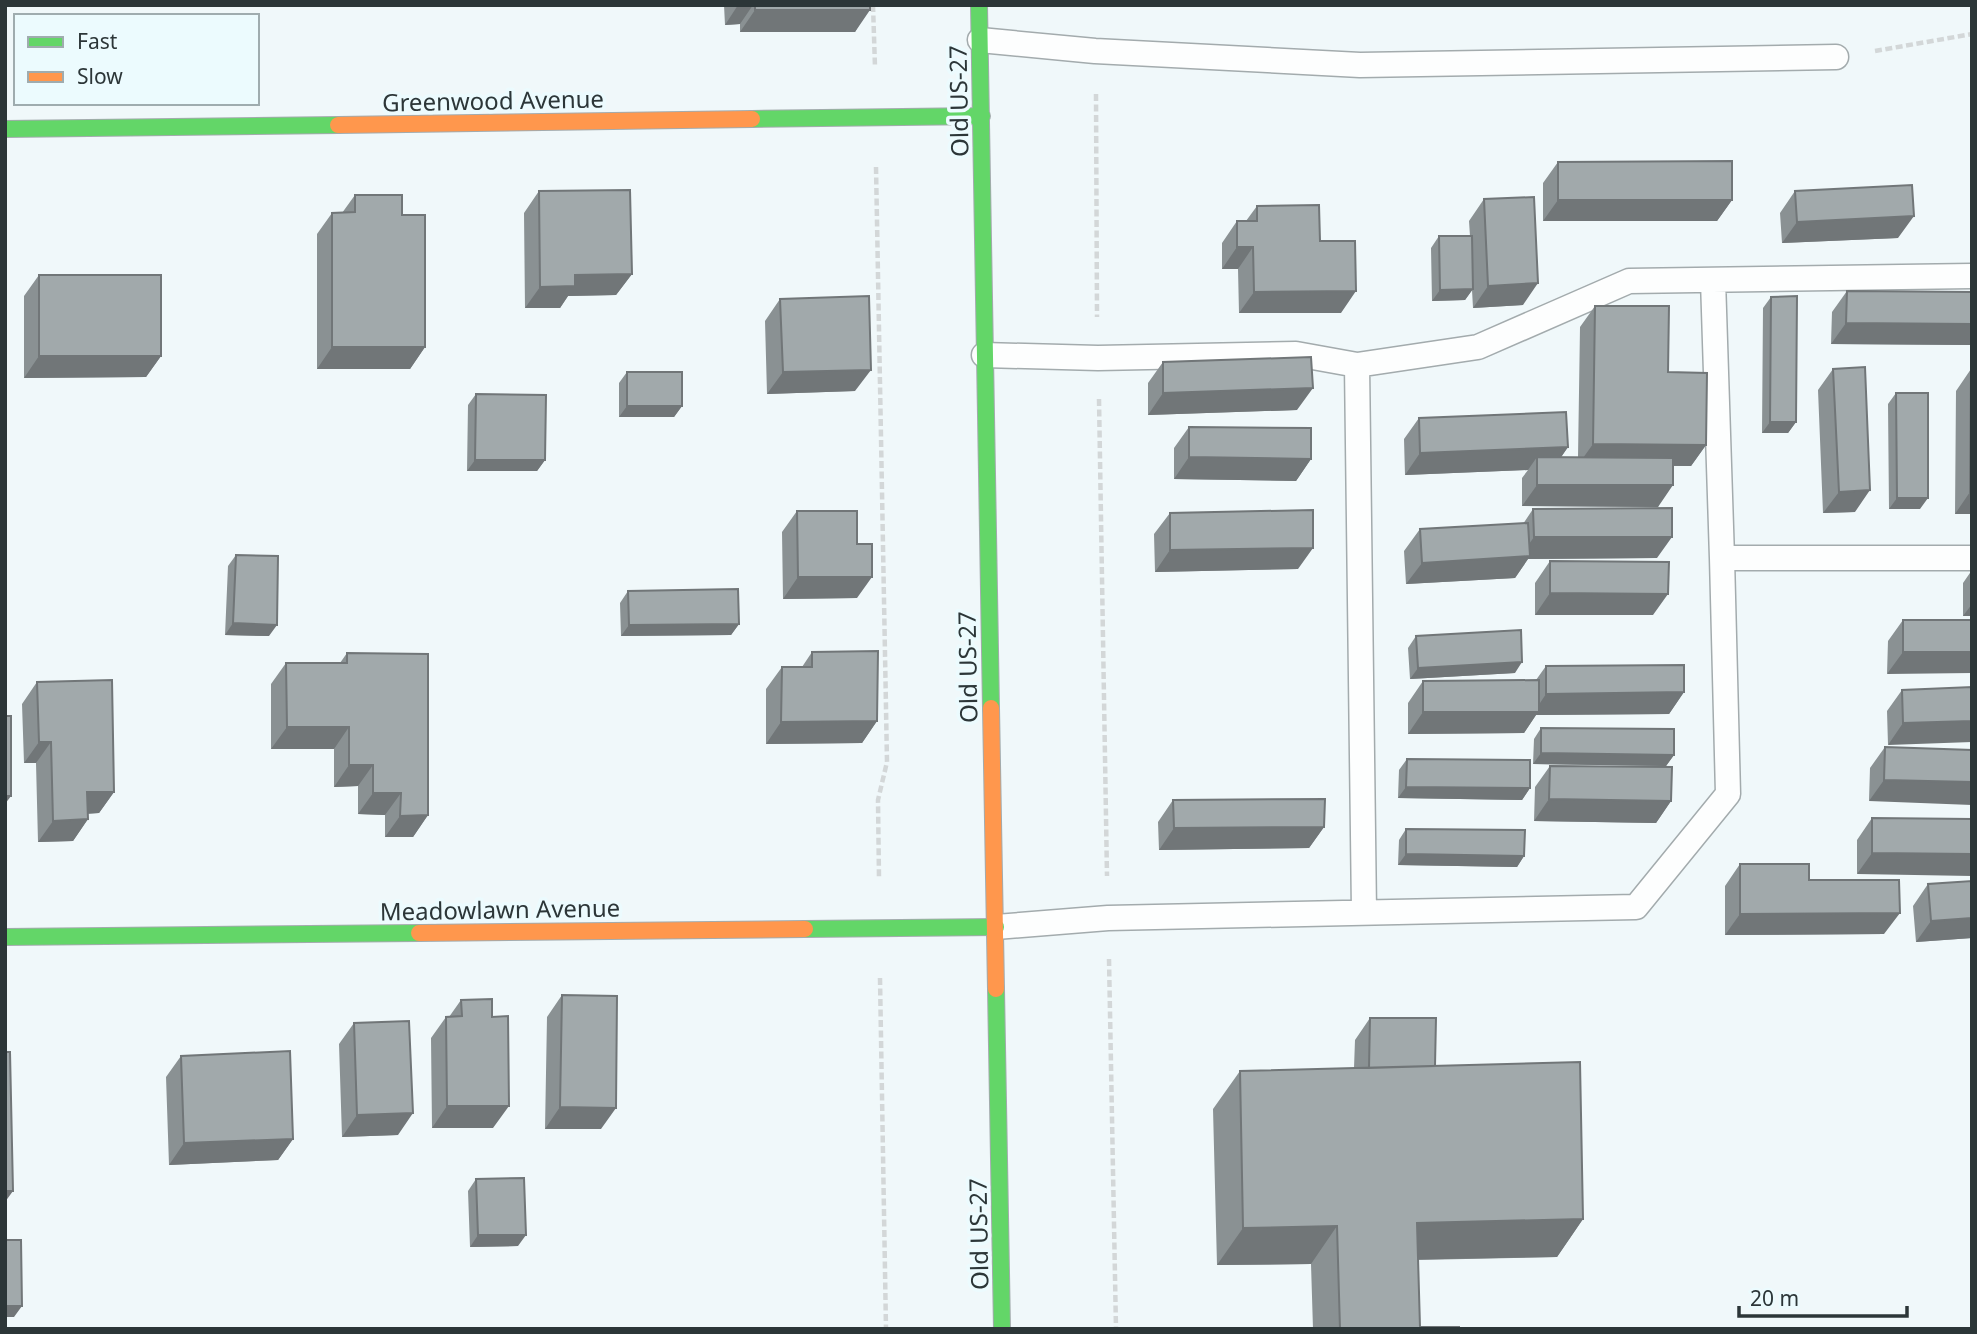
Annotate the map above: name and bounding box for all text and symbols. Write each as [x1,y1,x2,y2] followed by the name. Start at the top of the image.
[14,14,259,105] legend
[77,27,118,55] text: Fast
[941,45,975,157] street label: Old US-27
[77,62,123,90] text: Slow
[382,82,604,118] street label: Greenwood Avenue
[950,611,984,723] street label: Old US-27
[380,890,620,928] street label: Meadowlawn Avenue
[961,1178,995,1290] street label: Old US-27
[1739,1274,1907,1318] scale bar
[1750,1284,1799,1312] text: 20 m

